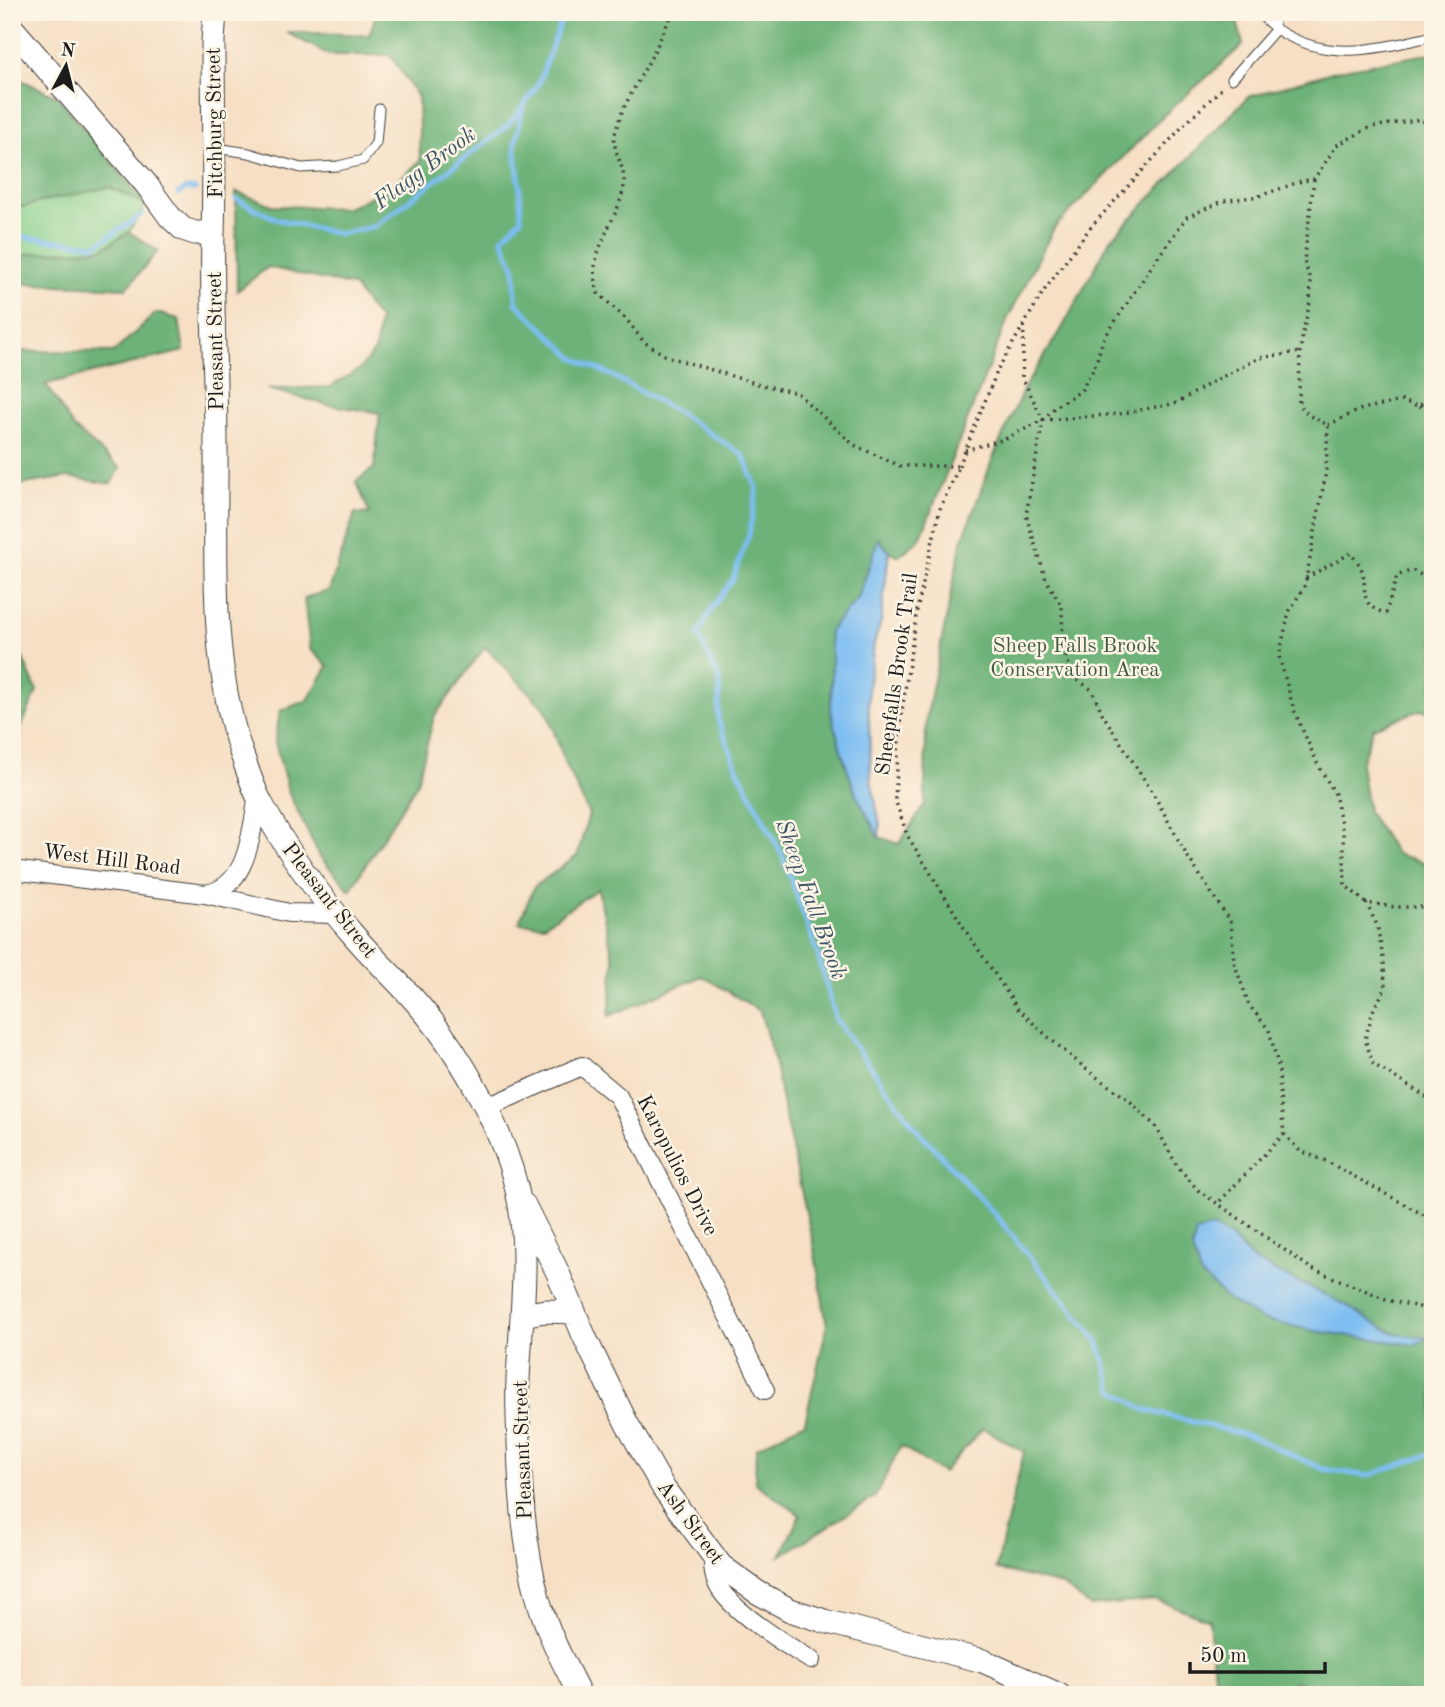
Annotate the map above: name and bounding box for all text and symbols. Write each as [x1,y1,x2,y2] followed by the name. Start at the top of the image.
[32,32,102,102] north arrow
[59,41,77,62] text: N
[204,47,227,199] street label: Fitchburg Street
[369,122,481,215] water label: Flagg Brook
[205,271,228,411] street label: Pleasant Street
[873,571,922,777] street label: Sheepfalls Brook Trail
[990,636,1160,681] park label: Sheep Falls Brook Conservation Area
[770,816,850,983] water label: Sheep Fall Brook
[278,839,380,962] street label: Pleasant Street
[42,842,182,879] street label: West Hill Road
[632,1092,721,1239] street label: Karopulios Drive
[511,1380,536,1520] street label: Pleasant Street
[652,1477,727,1569] street label: Ash Street
[1190,1630,1324,1674] scale bar
[1200,1646,1247,1667] text: 50 m

